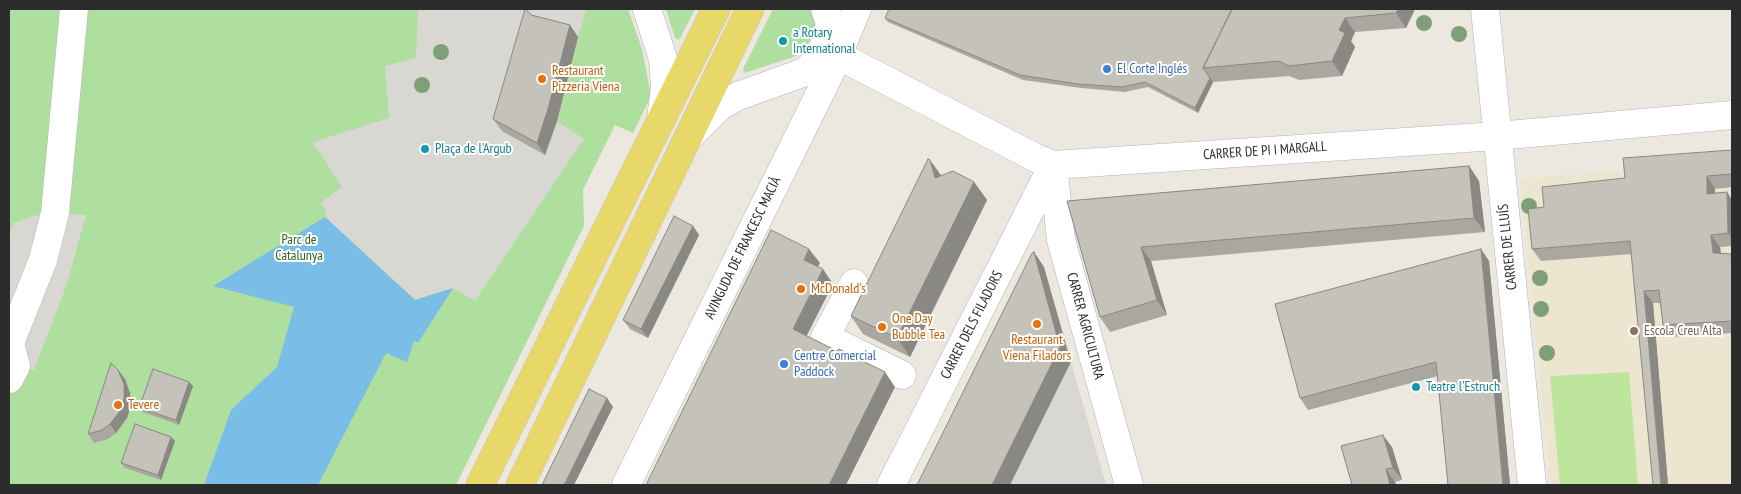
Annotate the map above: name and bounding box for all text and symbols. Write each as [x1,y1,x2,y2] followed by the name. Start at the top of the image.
[793,25,855,58] place label: a Rotary International
[777,35,789,47] marker: a Rotary International
[1117,61,1187,77] place label: El Corte Inglés
[552,63,620,95] place label: Restaurant Pizzeria Viena
[1101,63,1113,75] marker: El Corte Inglés
[536,73,548,85] marker: Restaurant Pizzeria Viena
[1203,138,1327,164] street label: CARRER DE PI I MARGALL
[435,141,512,157] place label: Plaça de l'Argub
[419,143,431,155] marker: Plaça de l'Argub
[701,174,785,322] street label: AVINGUDA DE FRANCESC MACIÀ
[1495,203,1521,291] street label: CARRER DE LLUÍS
[275,232,323,264] park label: Parc de Catalunya
[937,268,1007,382] street label: CARRER DELS FILADORS
[1063,271,1107,381] street label: CARRER AGRICULTURA
[811,281,866,297] place label: McDonald's
[795,283,807,295] marker: McDonald's
[892,311,945,344] place label: One Day Bubble Tea
[1031,318,1043,330] marker: Restaurant Viena Filadors
[876,321,888,333] marker: One Day Bubble Tea
[1644,323,1722,339] place label: Escola Creu Alta
[1628,325,1640,337] marker: Escola Creu Alta
[1003,332,1071,364] place label: Restaurant Viena Filadors
[794,348,876,381] place label: Centre Comercial Paddock
[778,358,790,370] marker: Centre Comercial Paddock
[1426,379,1500,395] place label: Teatre l'Estruch
[1410,381,1422,393] marker: Teatre l'Estruch
[128,397,159,413] place label: Tevere
[112,399,124,411] marker: Tevere

